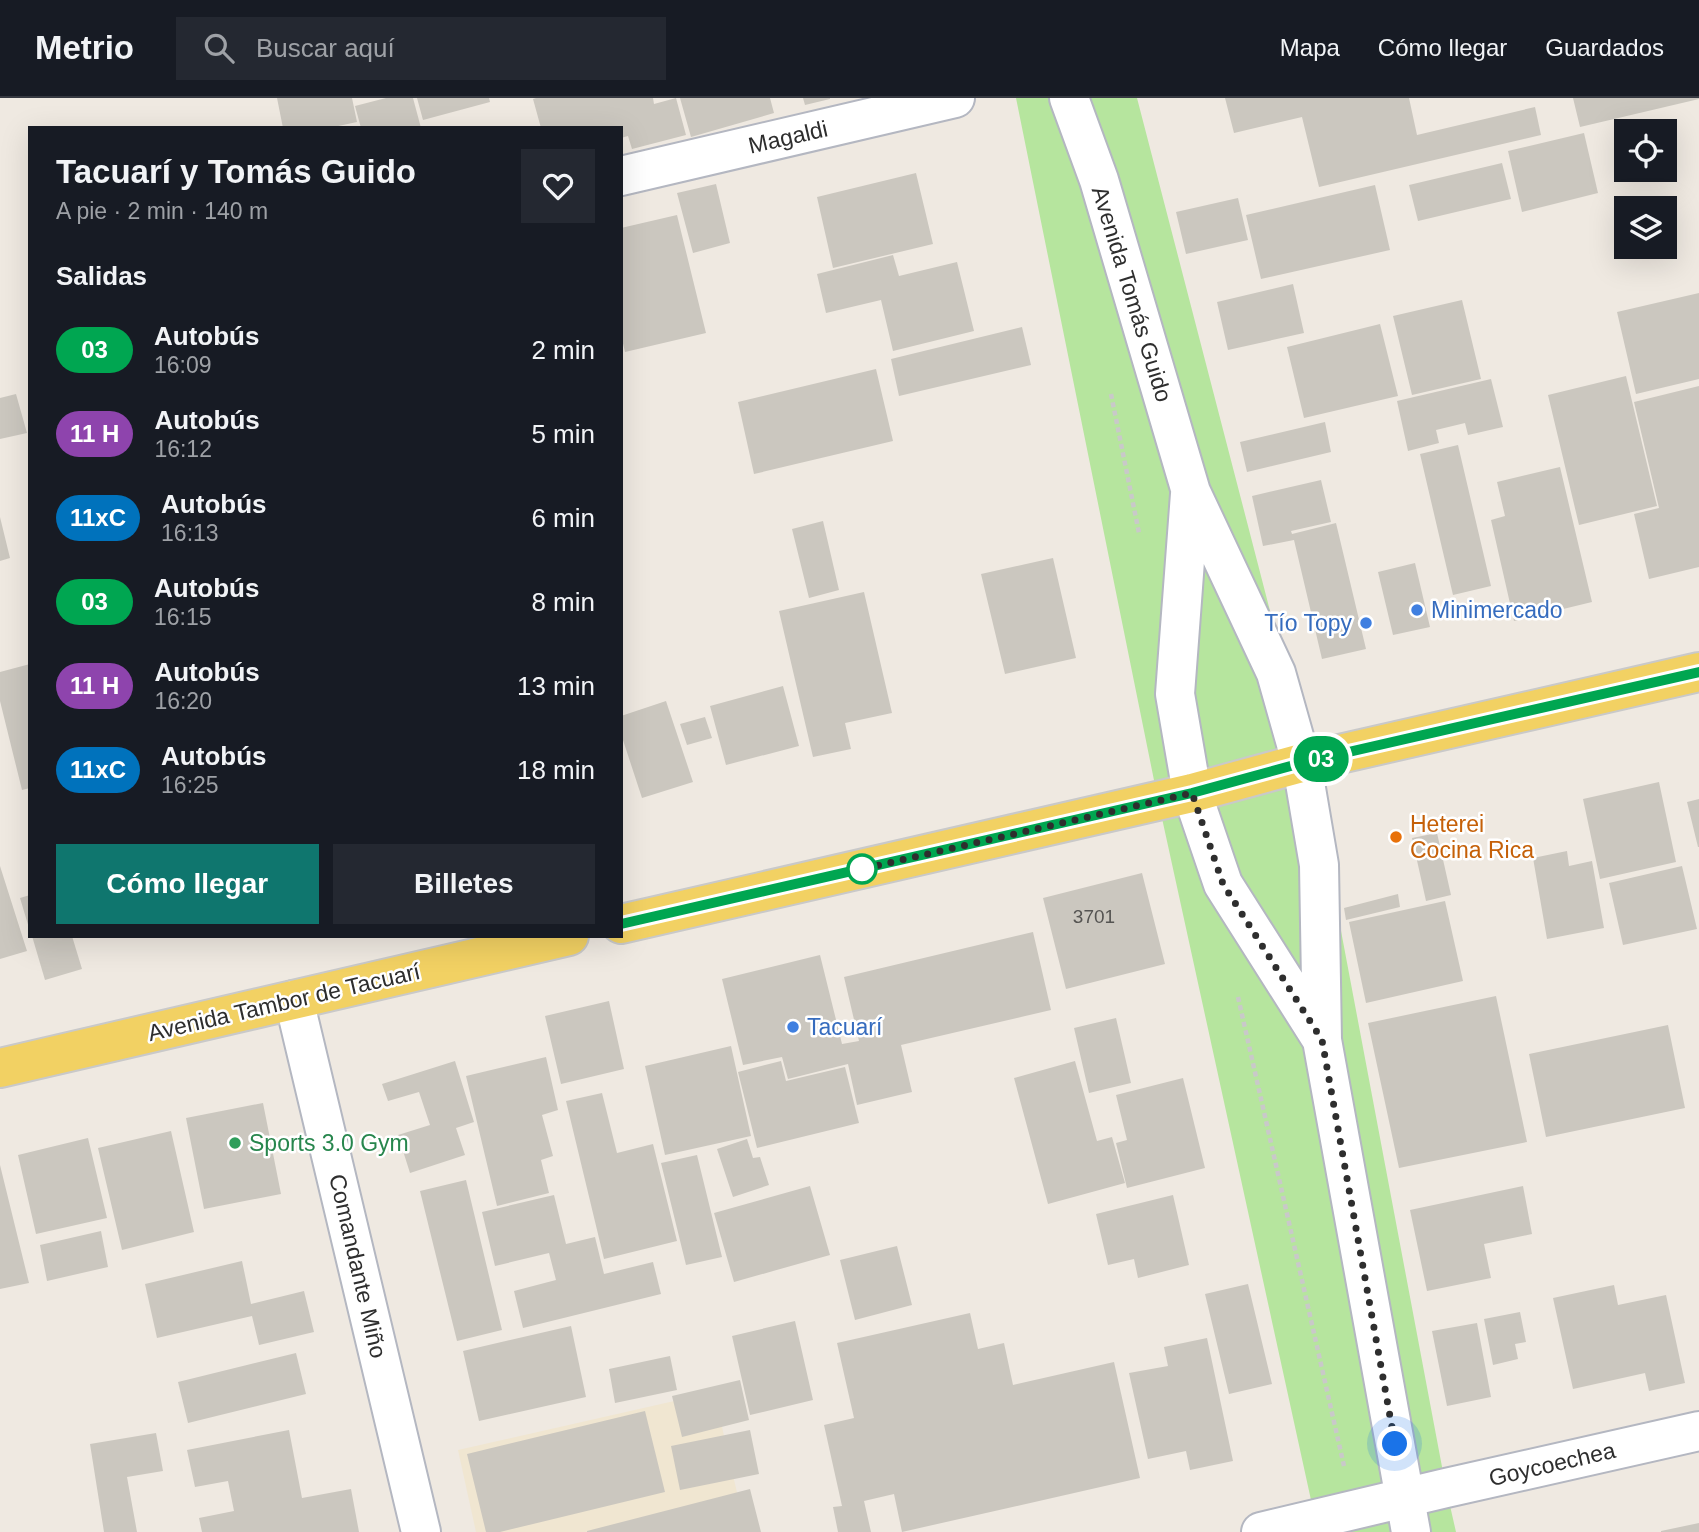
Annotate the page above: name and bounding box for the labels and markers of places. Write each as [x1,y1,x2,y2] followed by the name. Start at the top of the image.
[1431,597,1563,623] place label: Minimercado
[1409,602,1425,618] marker: Minimercado
[1264,610,1352,636] place label: Tío Topy
[1358,615,1374,631] marker: Tío Topy
[1410,811,1534,863] place label: Heterei Cocina Rica
[1388,829,1404,845] marker: Heterei Cocina Rica
[847,854,877,884] unlabelled marker
[807,1014,883,1040] place label: Tacuarí
[785,1019,801,1035] marker: Tacuarí
[249,1130,409,1156] place label: Sports 3.0 Gym
[227,1135,243,1151] marker: Sports 3.0 Gym

